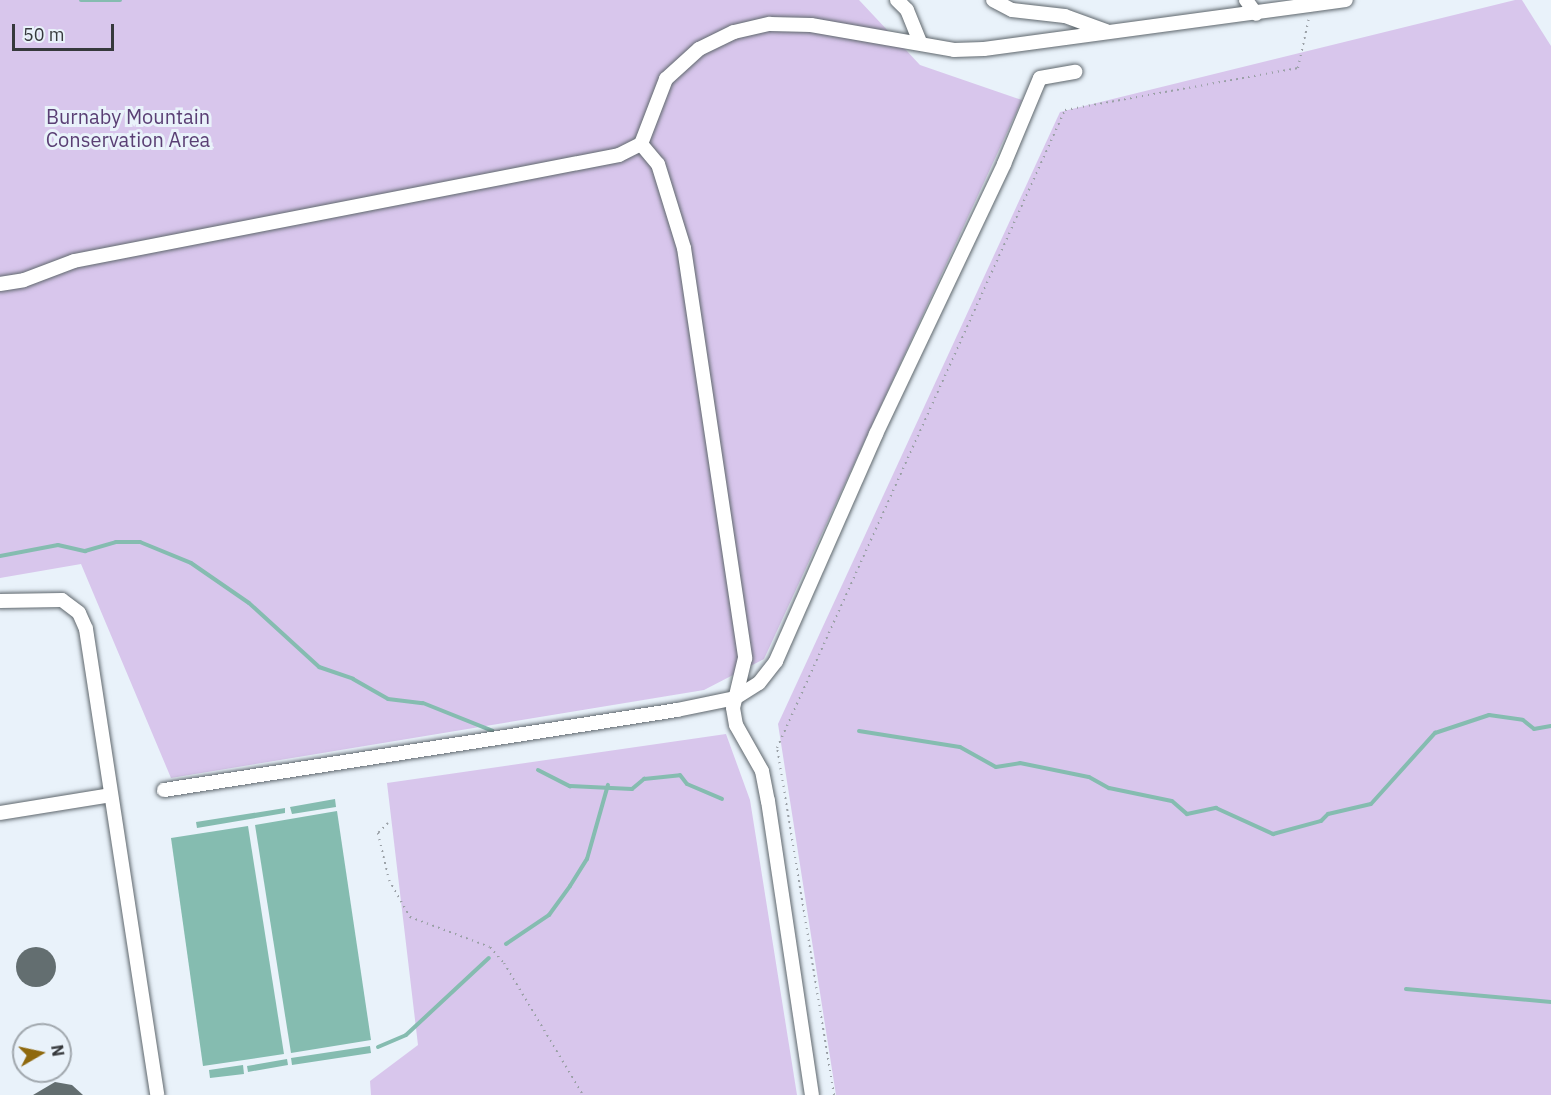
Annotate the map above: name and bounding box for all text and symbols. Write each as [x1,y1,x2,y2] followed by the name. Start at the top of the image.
[15,12,117,50] scale bar
[23,23,65,46] text: 50 m
[46,104,210,151] park label: Burnaby Mountain Conservation Area
[12,1023,72,1083] north arrow
[47,1043,69,1058] text: N

